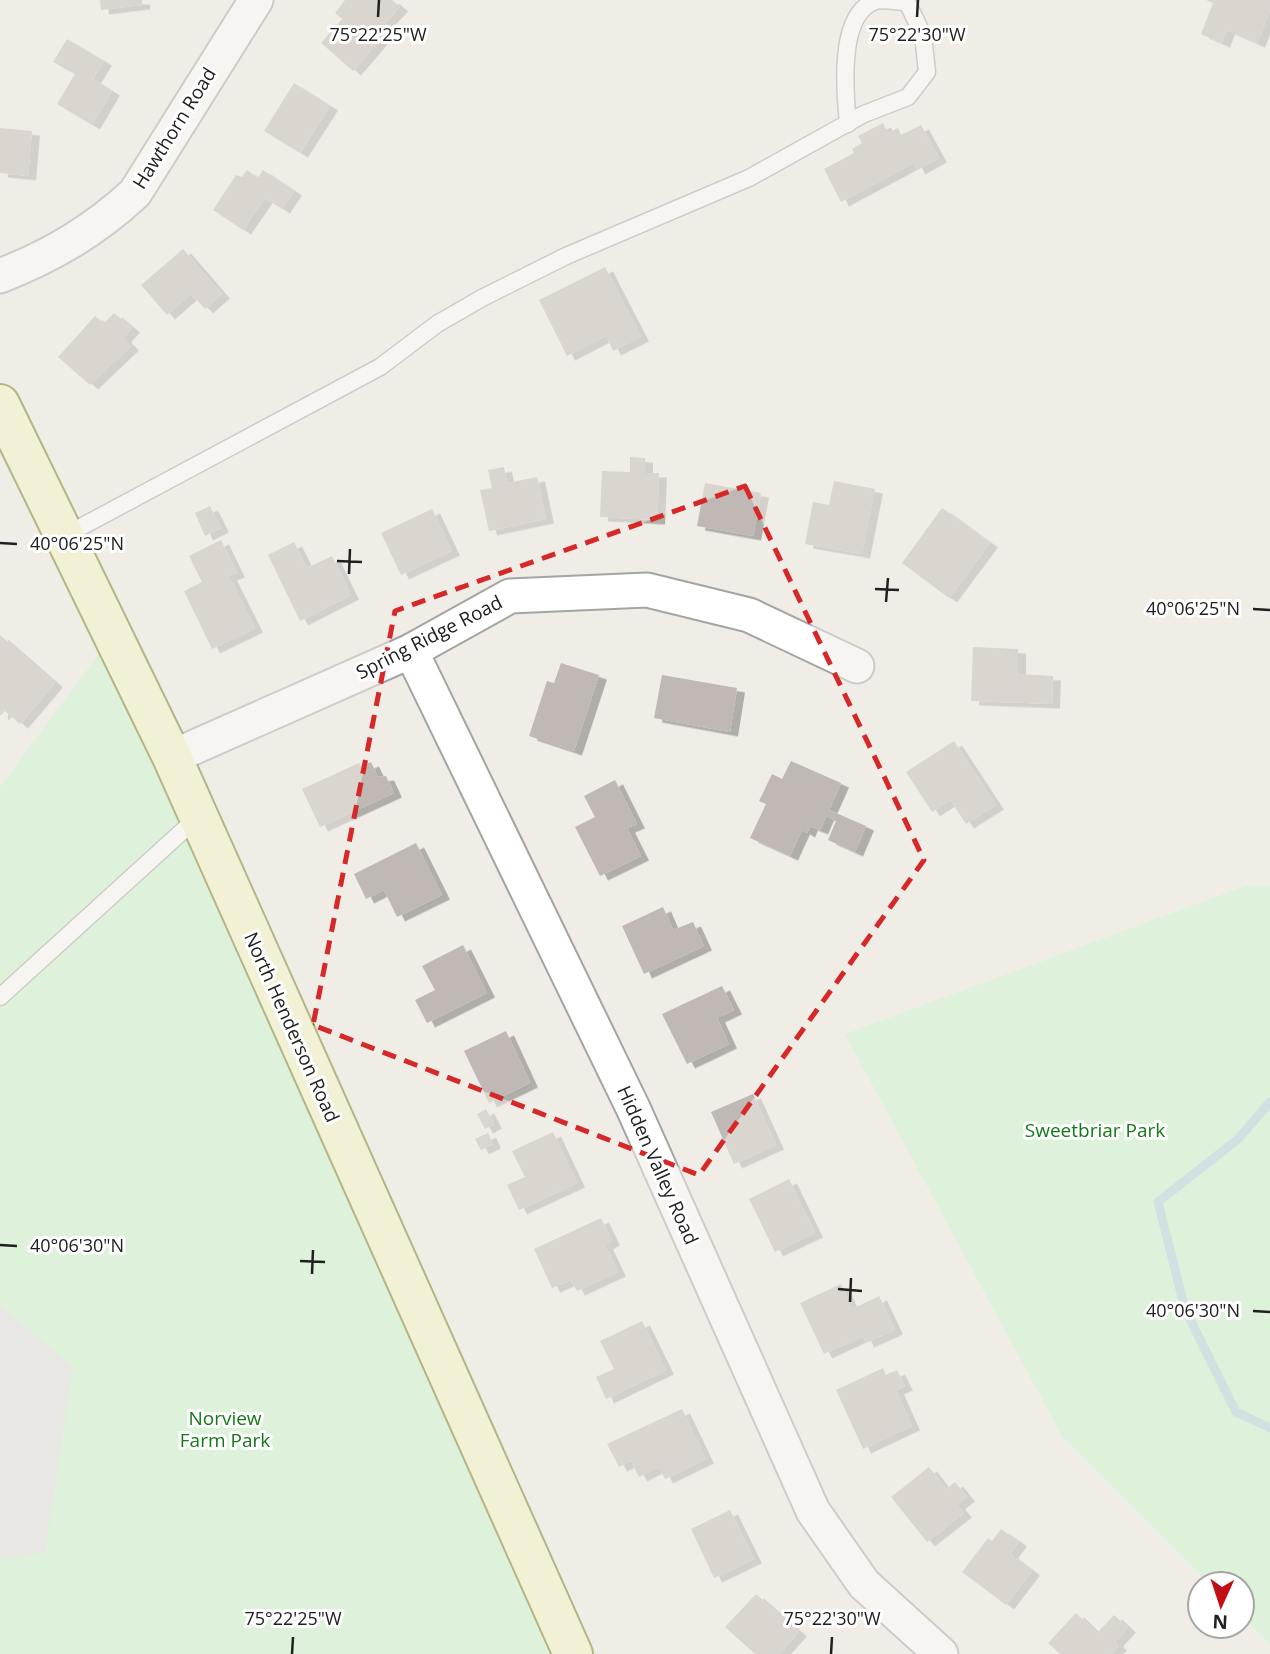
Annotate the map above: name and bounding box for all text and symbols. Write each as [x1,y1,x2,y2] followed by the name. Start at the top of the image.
[329,22,427,46] text: 75°22'25"W
[868,22,966,46] text: 75°22'30"W
[126,62,222,194] street label: Hawthorn Road
[30,531,124,555] text: 40°06'25"N
[351,589,507,685] street label: Spring Ridge Road
[1146,596,1240,620] text: 40°06'25"N
[238,928,346,1126] street label: North Henderson Road
[611,1081,705,1249] street label: Hidden Valley Road
[1025,1117,1165,1143] park label: Sweetbriar Park
[30,1233,124,1257] text: 40°06'30"N
[1146,1298,1240,1322] text: 40°06'30"N
[180,1405,270,1453] park label: Norview Farm Park
[1186,1570,1256,1640] north arrow
[244,1606,342,1630] text: 75°22'25"W
[783,1606,881,1630] text: 75°22'30"W
[1212,1609,1229,1635] text: N

